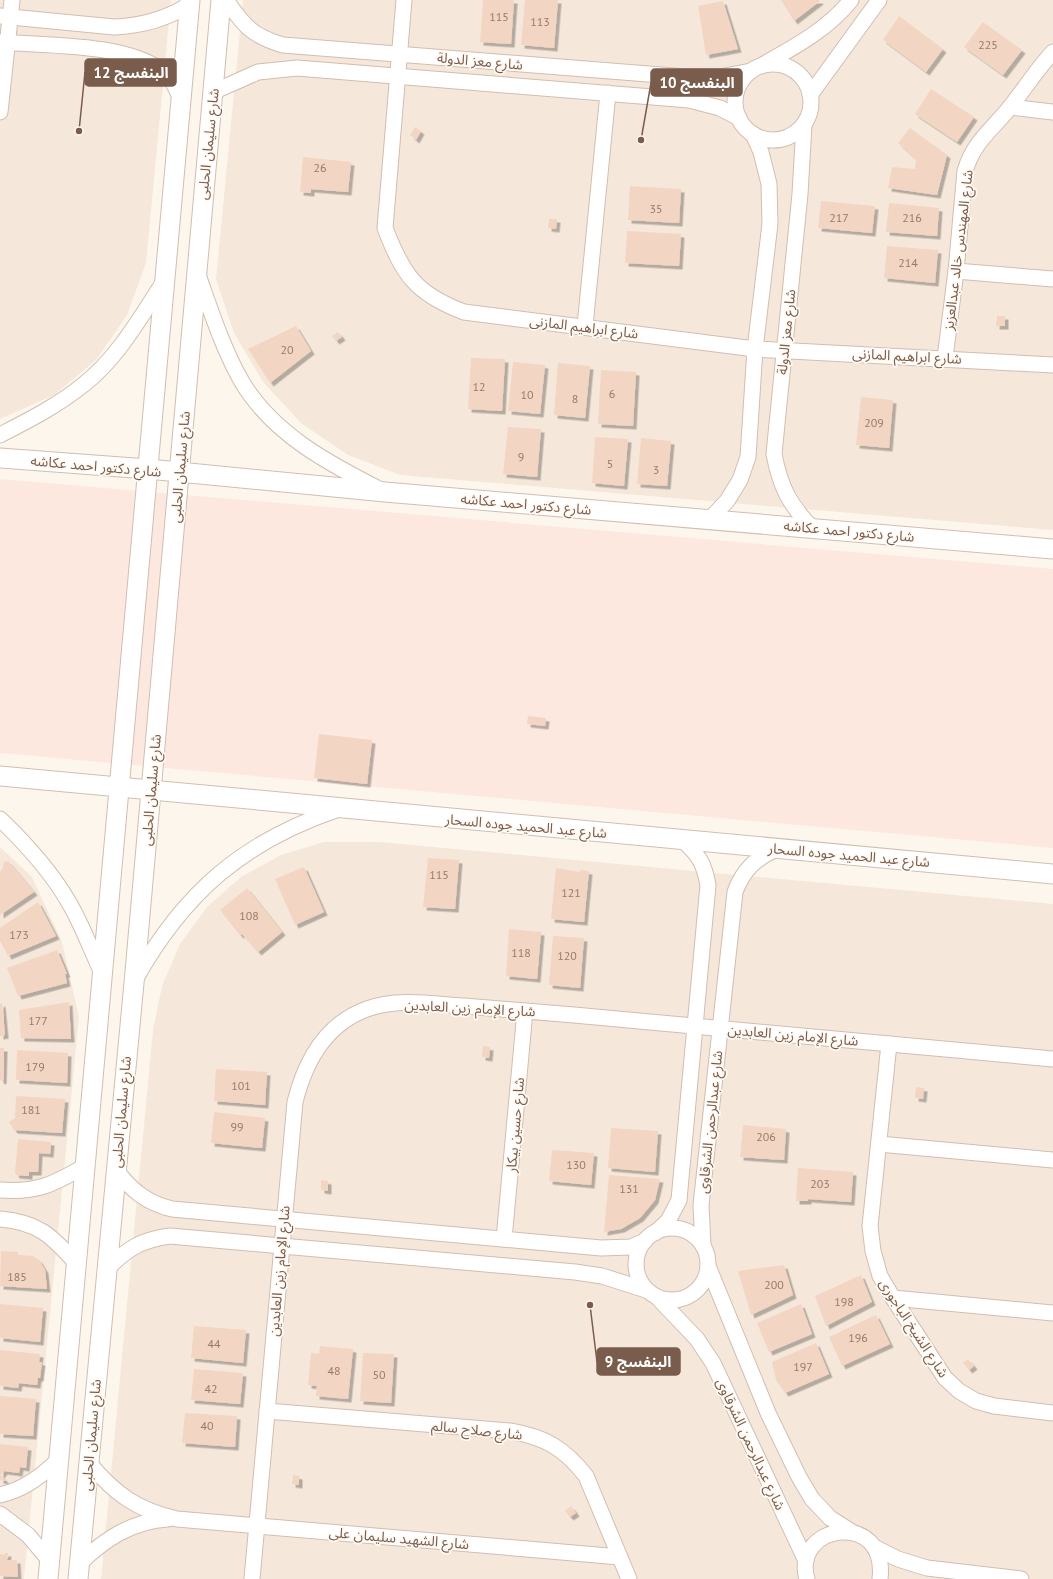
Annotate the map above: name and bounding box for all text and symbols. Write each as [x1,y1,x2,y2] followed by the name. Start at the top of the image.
[489,9,509,24] house number: 115
[530,14,550,29] house number: 113
[978,37,998,52] house number: 225
[436,48,524,76] street label: شارع معز الدولة
[85,59,176,86] callout: البنفسج 12
[93,63,169,84] text: البنفسج 12
[651,69,742,96] callout: البنفسج 10
[659,73,735,94] text: البنفسج 10
[193,87,225,201] street label: شارع سليمان الحلبى
[313,160,327,175] house number: 26
[939,169,979,333] street label: شارع المهندس خالد عبدالعزيز
[649,201,663,216] house number: 35
[829,210,849,225] house number: 217
[902,210,922,225] house number: 216
[898,255,918,270] house number: 214
[773,288,801,376] street label: شارع معز الدولة
[528,311,639,345] street label: شارع ابراهيم المازنى
[280,342,294,357] house number: 20
[852,344,962,370] street label: شارع ابراهيم المازنى
[472,379,486,394] house number: 12
[609,386,615,401] house number: 6
[520,387,534,402] house number: 10
[572,391,578,406] house number: 8
[166,410,196,524] street label: شارع سليمان الحلبى
[864,415,884,430] house number: 209
[518,449,524,464] house number: 9
[30,451,162,483] street label: شارع دكتور احمد عكاشه
[607,456,613,471] house number: 5
[653,462,659,477] house number: 3
[460,489,592,521] street label: شارع دكتور احمد عكاشه
[783,516,915,548] street label: شارع دكتور احمد عكاشه
[137,733,167,847] street label: شارع سليمان الحلبى
[443,810,608,844] street label: شارع عبد الحميد جوده السحار
[766,839,931,873] street label: شارع عبد الحميد جوده السحار
[429,867,449,882] house number: 115
[561,885,581,900] house number: 121
[239,908,259,923] house number: 108
[9,927,29,942] house number: 173
[511,945,531,960] house number: 118
[557,948,577,963] house number: 120
[404,996,536,1022] street label: شارع الإمام زين العابدين
[28,1013,48,1028] house number: 177
[727,1020,859,1052] street label: شارع الإمام زين العابدين
[694,1050,728,1195] street label: شارع عبدالرحمن الشرقاوى
[107,1055,137,1169] street label: شارع سليمان الحلبى
[25,1059,45,1074] house number: 179
[502,1077,530,1175] street label: شارع حسين بيكار
[231,1078,251,1093] house number: 101
[21,1102,41,1117] house number: 181
[230,1119,244,1134] house number: 99
[756,1129,776,1144] house number: 206
[566,1157,586,1172] house number: 130
[810,1176,830,1191] house number: 203
[619,1181,639,1196] house number: 131
[264,1205,296,1337] street label: شارع الإمام زين العابدين
[7,1269,27,1284] house number: 185
[874,1275,953,1382] street label: شارع الشيخ الباجورى
[764,1277,784,1292] house number: 200
[834,1294,854,1309] house number: 198
[848,1330,868,1345] house number: 196
[207,1336,221,1351] house number: 44
[597,1348,680,1375] callout: البنفسج 9
[605,1352,671,1373] text: البنفسج 9
[793,1359,813,1374] house number: 197
[327,1363,341,1378] house number: 48
[372,1367,386,1382] house number: 50
[711,1375,790,1514] street label: شارع عبدالرحمن الشرقاوى
[77,1378,107,1492] street label: شارع سليمان الحلبى
[204,1381,218,1396] house number: 42
[430,1416,523,1446] street label: شارع صلاح سالم
[200,1418,214,1433] house number: 40
[328,1523,470,1555] street label: شارع الشهيد سليمان على

